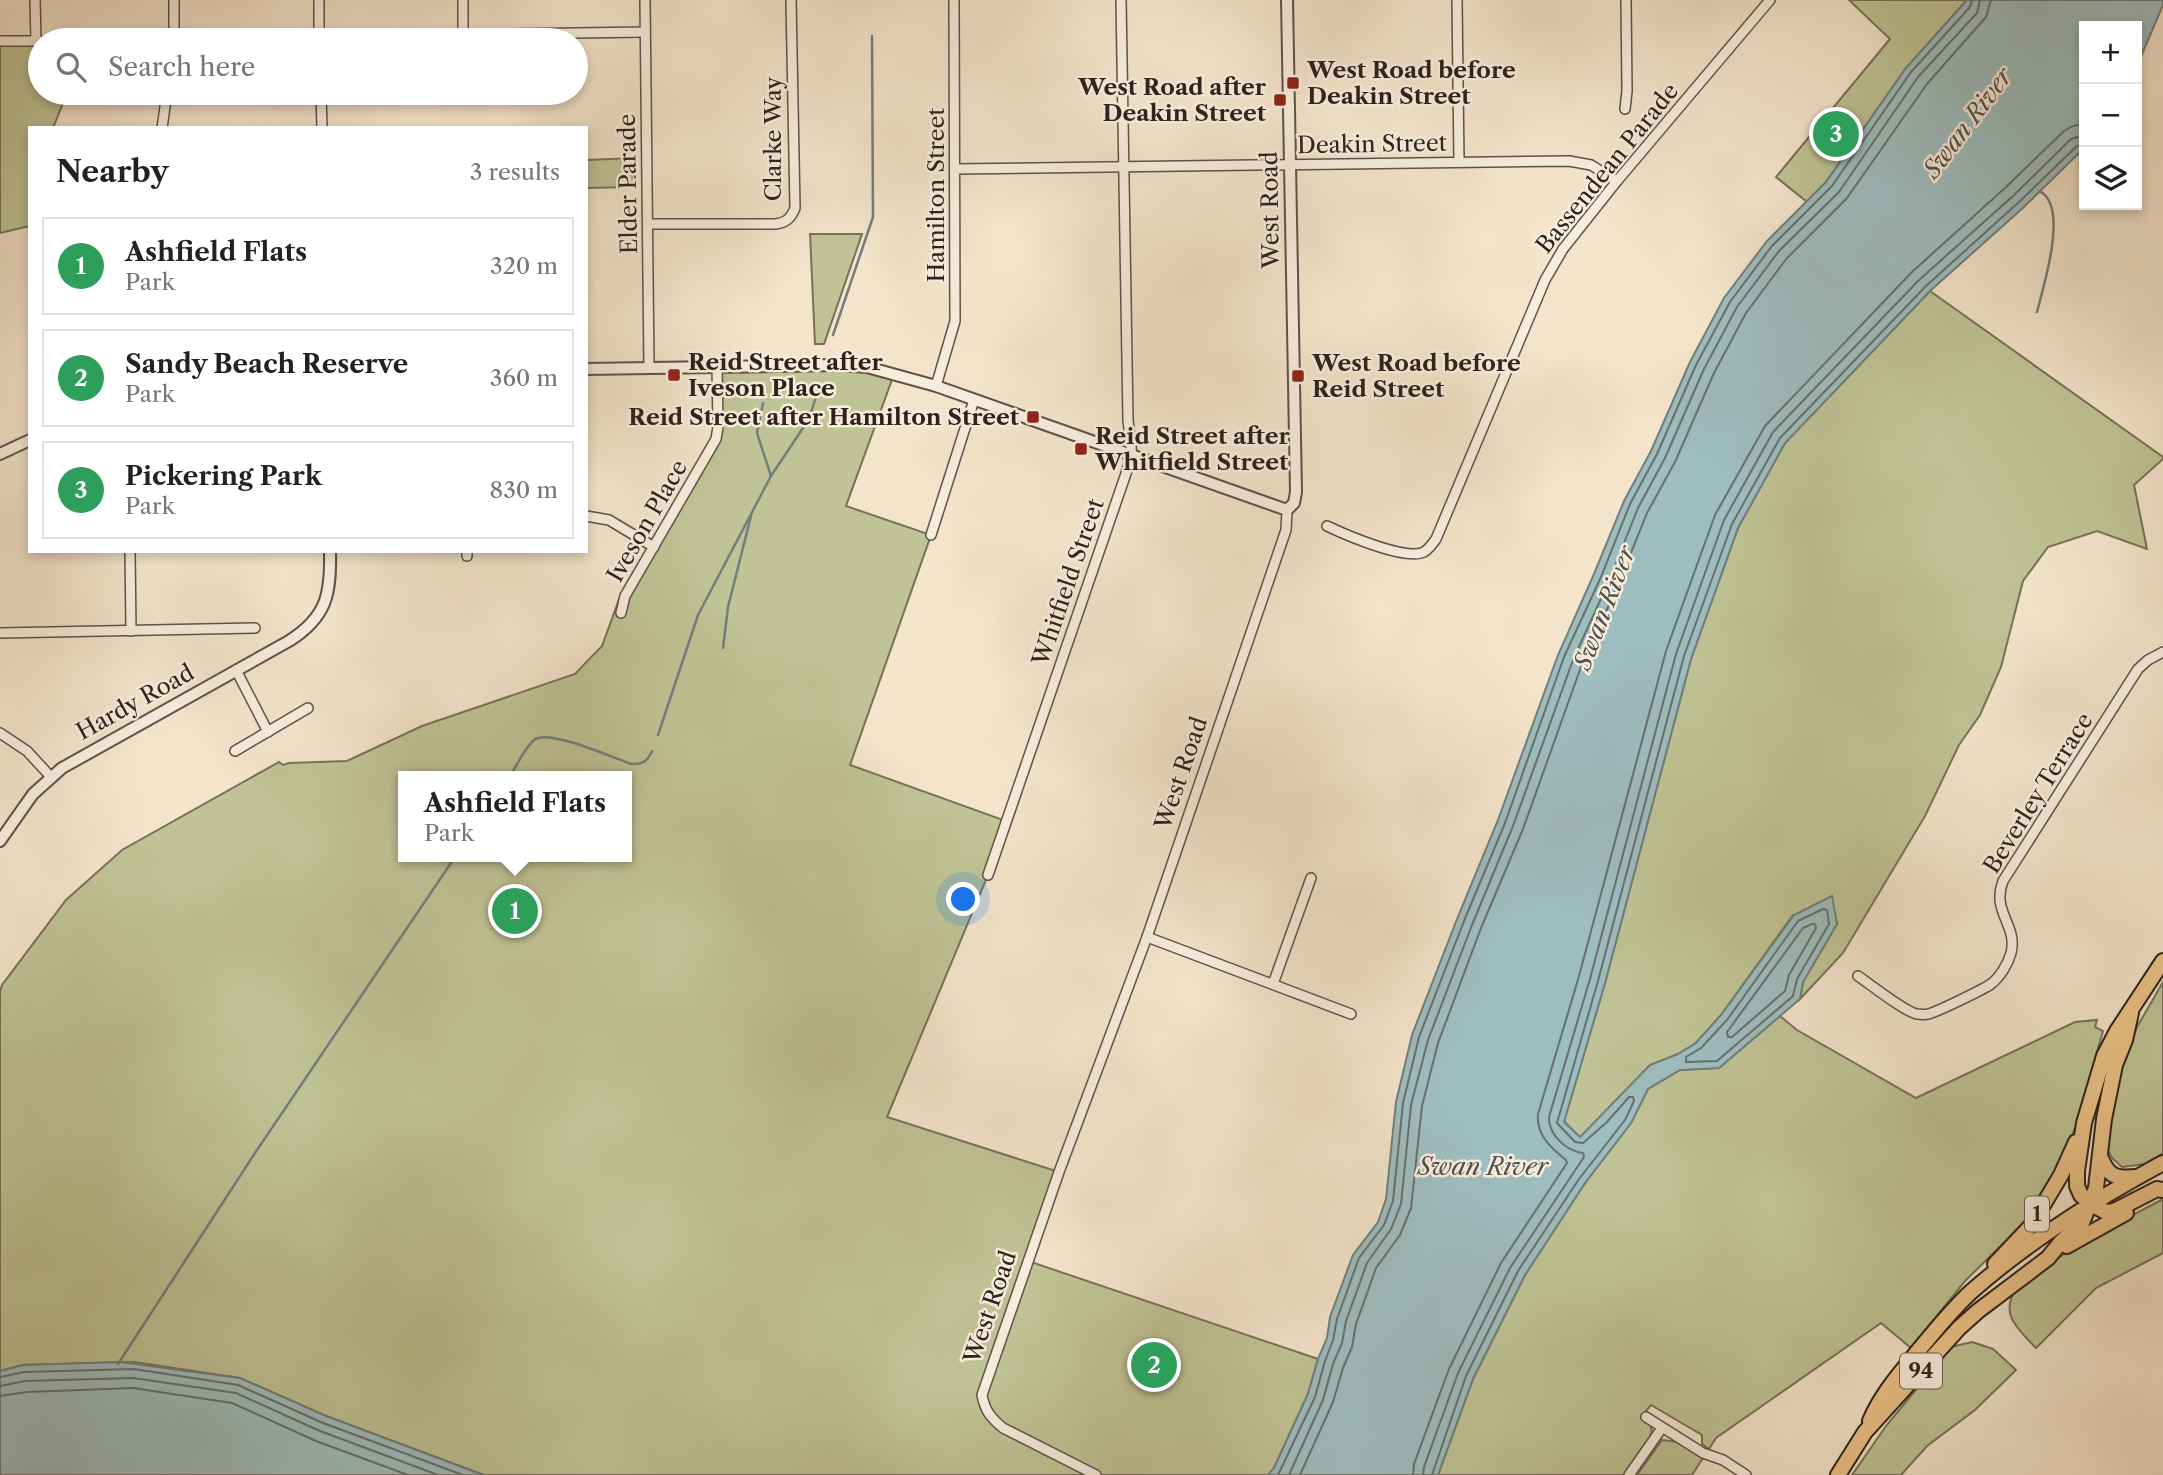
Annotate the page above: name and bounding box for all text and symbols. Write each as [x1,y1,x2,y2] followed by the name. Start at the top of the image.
[2079,21,2142,210] map controls
[2079,21,2142,84] button: +
[28,28,588,105] search box
[52,48,90,86] icon: search
[108,51,255,83] text: Search here
[1306,56,1516,110] place label: West Road before Deakin Street
[1916,60,2019,185] water label: Swan River
[1077,73,1267,127] place label: West Road after Deakin Street
[1285,75,1301,91] marker: West Road before Deakin Street
[759,77,787,201] street label: Clarke Way
[1530,77,1684,259] street label: Bassendean Parade
[2079,84,2142,147] button: −
[1272,92,1288,108] marker: West Road after Deakin Street
[922,108,950,282] street label: Hamilton Street
[1813,108,1859,160] pin: 3
[613,114,643,254] street label: Elder Parade
[1297,129,1447,159] street label: Deakin Street
[2079,147,2142,210] button: layers
[1255,151,1285,270] street label: West Road
[56,153,169,190] text: Nearby
[470,158,560,186] text: 3 results
[125,236,307,268] text: Ashfield Flats
[76,252,86,280] text: 1
[490,252,558,280] text: 320 m
[125,268,175,296] text: Park
[125,348,408,380] text: Sandy Beach Reserve
[688,348,883,402] place label: Reid Street after Iveson Place
[1311,349,1521,403] place label: West Road before Reid Street
[74,364,88,392] text: 2
[490,364,558,392] text: 360 m
[666,367,682,383] marker: Reid Street after Iveson Place
[1290,368,1306,384] marker: West Road before Reid Street
[125,380,175,408] text: Park
[628,403,1020,431] place label: Reid Street after Hamilton Street
[1025,409,1041,425] marker: Reid Street after Hamilton Street
[1094,422,1290,476] place label: Reid Street after Whitfield Street
[1073,441,1089,457] marker: Reid Street after Whitfield Street
[601,455,693,587] street label: Iveson Place
[125,460,322,492] text: Pickering Park
[75,476,88,504] text: 3
[490,476,558,504] text: 830 m
[125,492,175,520] text: Park
[1026,495,1110,670] street label: Whitfield Street
[1567,540,1642,676] water label: Swan River
[71,658,199,746] street label: Hardy Road
[1977,708,2099,878] street label: Beverley Terrace
[1148,713,1213,834] street label: West Road
[398,771,632,862] popup
[424,787,606,819] text: Ashfield Flats
[424,819,474,847] text: Park
[946,882,980,916] your location
[492,885,538,937] pin: 1
[1416,1152,1550,1181] water label: Swan River
[2025,1196,2049,1232] road number: 1
[957,1247,1022,1368] street label: West Road
[1131,1339,1177,1391] pin: 2
[1900,1354,1942,1388] road number: 94

